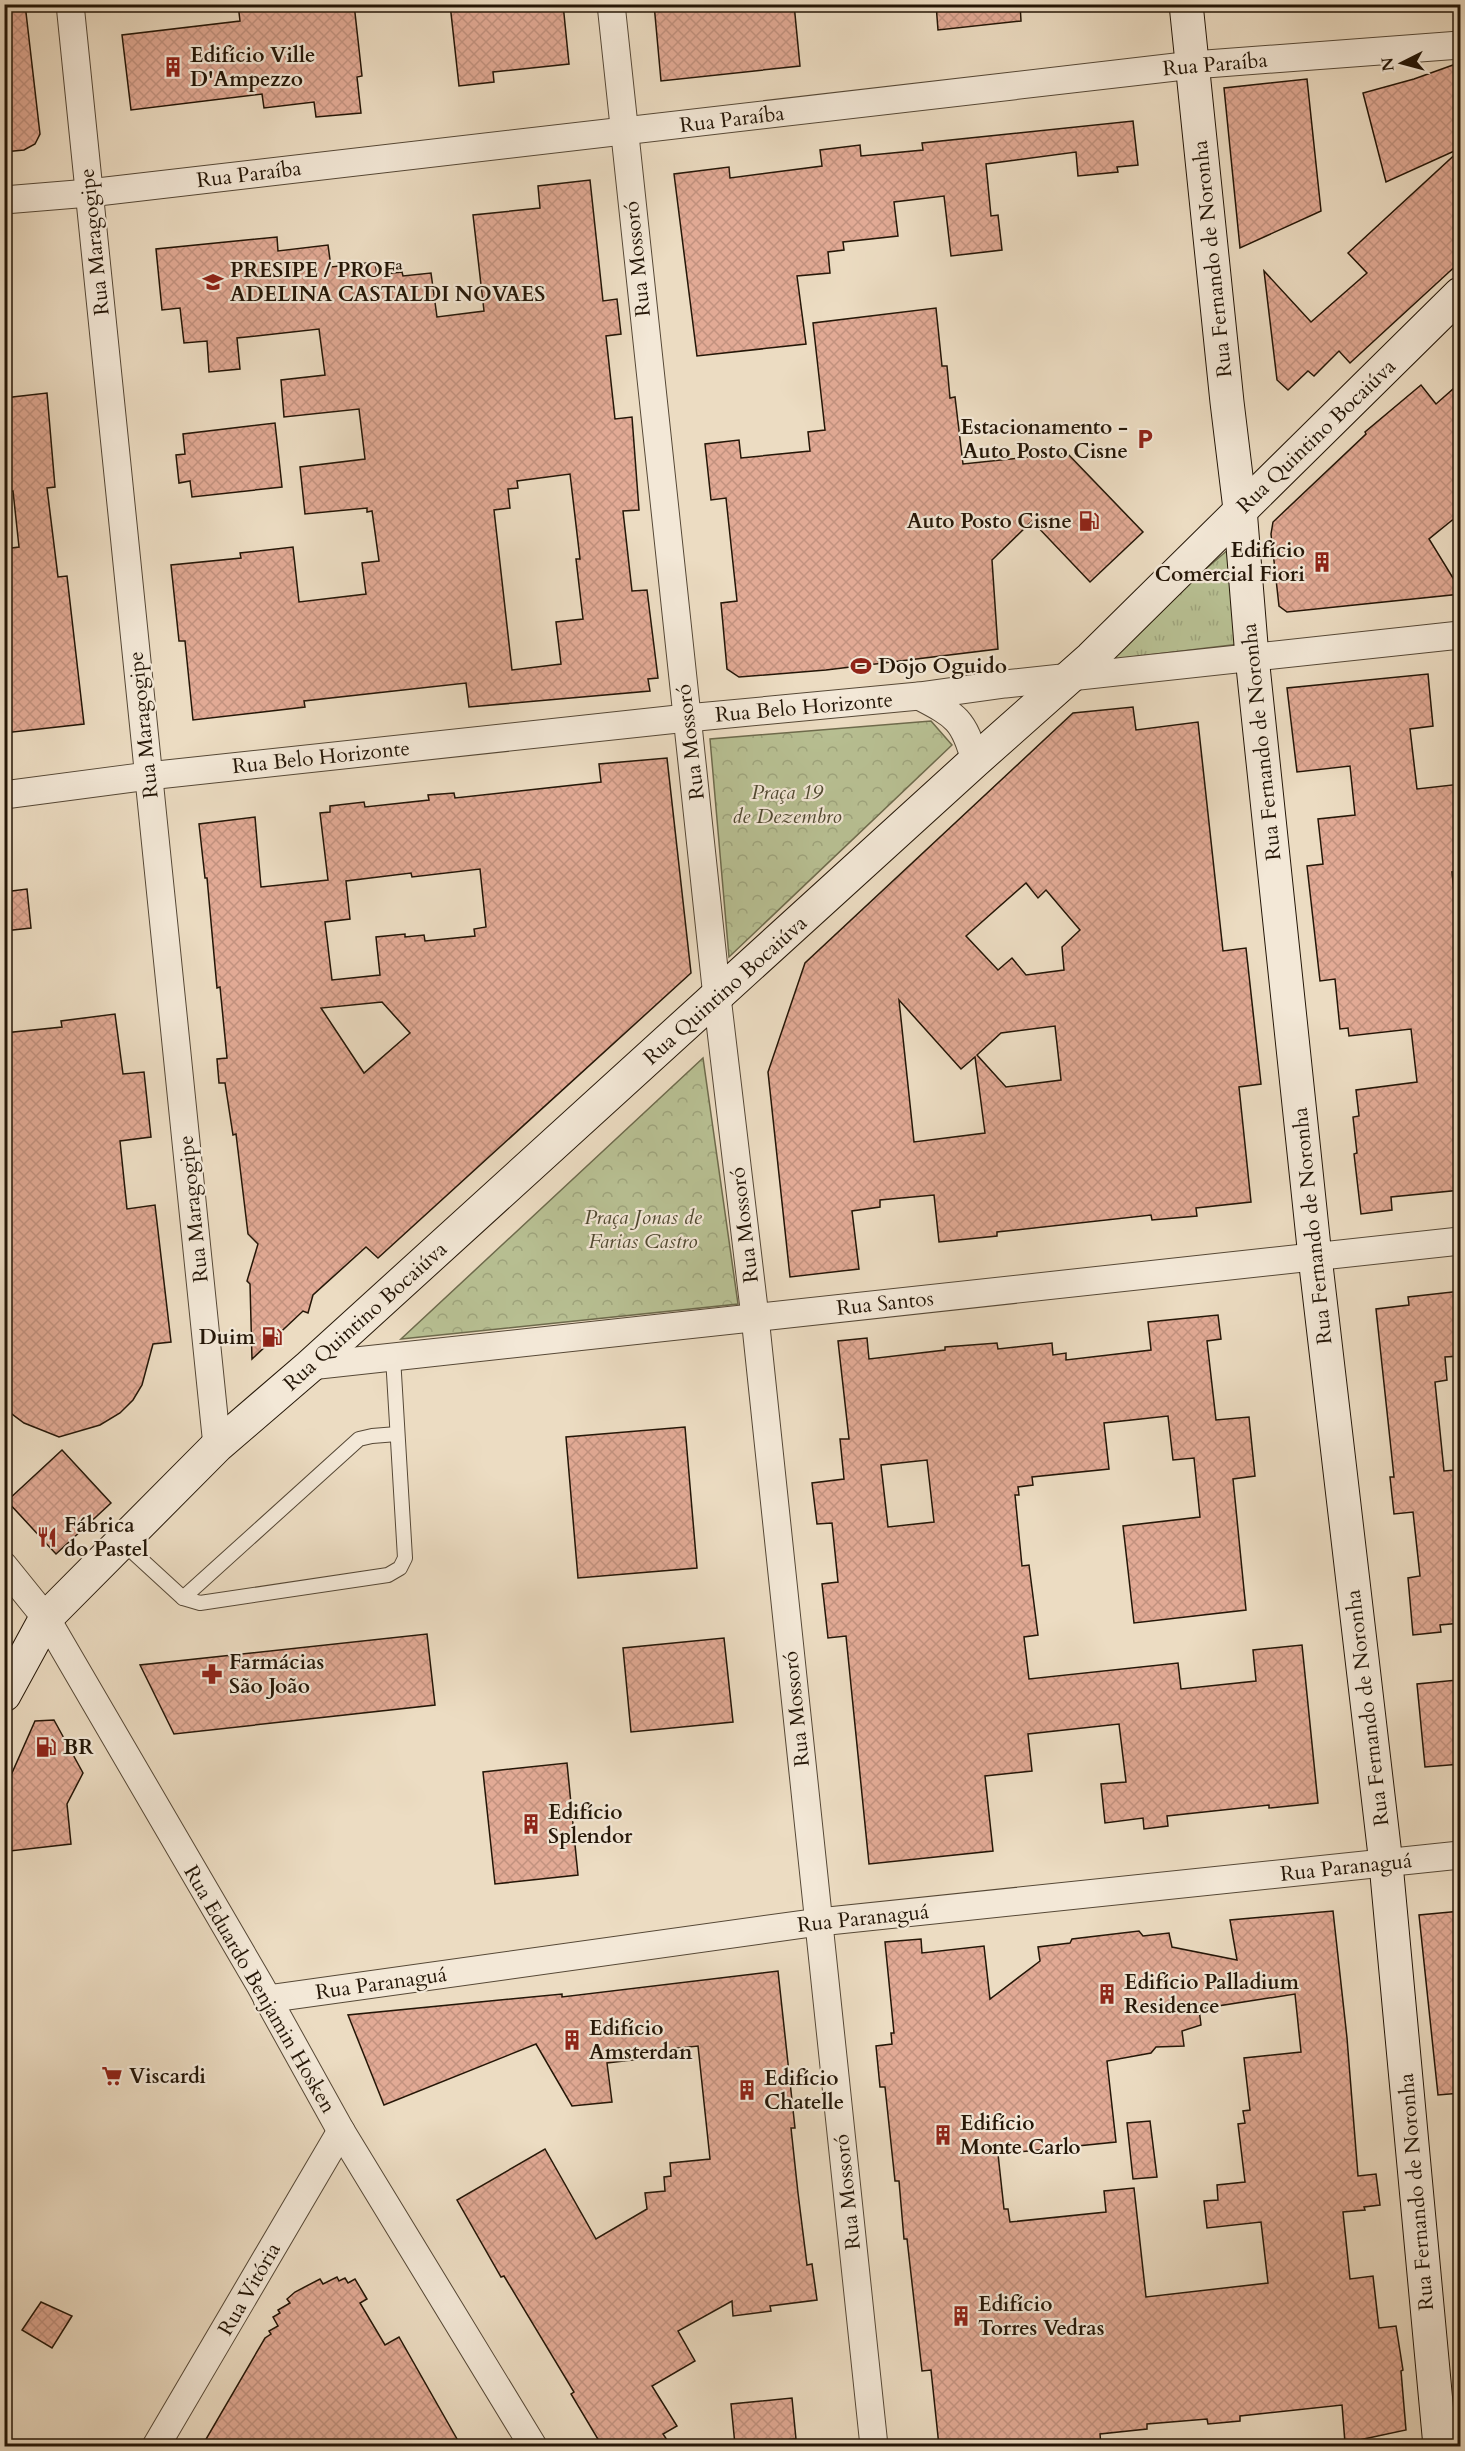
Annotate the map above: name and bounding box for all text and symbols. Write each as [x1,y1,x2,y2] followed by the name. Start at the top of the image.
[1372,33,1432,93] north arrow
[190,41,316,94] place label: Edifício Ville D'Ampezzo
[1161,45,1269,84] street label: Rua Paraíba
[161,55,185,79] building icon: Edifício Ville D'Ampezzo
[1376,56,1400,73] text: N
[678,99,786,140] street label: Rua Paraíba
[1186,139,1239,379] street label: Rua Fernando de Noronha
[195,154,303,195] street label: Rua Paraíba
[72,167,117,317] street label: Rua Maragogipe
[617,200,658,318] street label: Rua Mossoró
[230,256,545,309] place label: PRESIPE / PROFª ADELINA CASTALDI NOVAES
[201,270,225,294] school or university icon: PRESIPE / PROFª ADELINA CASTALDI NOVAES
[1230,353,1402,520] street label: Rua Quintino Bocaiúva
[960,413,1128,466] place label: Estacionamento - Auto Posto Cisne
[1133,427,1157,451] parking icon: Estacionamento - Auto Posto Cisne
[907,507,1072,536] place label: Auto Posto Cisne
[1077,509,1101,533] fuel station icon: Auto Posto Cisne
[1155,536,1305,589] place label: Edifício Comercial Fiori
[1310,550,1334,574] building icon: Edifício Comercial Fiori
[1235,622,1288,862] street label: Rua Fernando de Noronha
[121,650,166,800] street label: Rua Maragogipe
[878,652,1007,681] place label: Dojo Oguido
[849,654,873,678] sports icon: Dojo Oguido
[669,682,712,801] street label: Rua Mossoró
[714,685,894,730] street label: Rua Belo Horizonte
[231,734,411,781] street label: Rua Belo Horizonte
[732,778,842,831] park label: Praça 19 de Dezembro
[637,909,813,1072] street label: Rua Quintino Bocaiúva
[1286,1106,1339,1346] street label: Rua Fernando de Noronha
[171,1134,216,1284] street label: Rua Maragogipe
[723,1165,766,1284] street label: Rua Mossoró
[584,1203,703,1256] park label: Praça Jonas de Farias Castro
[277,1235,453,1398] street label: Rua Quintino Bocaiúva
[835,1284,935,1323] street label: Rua Santos
[199,1323,256,1352] place label: Duim
[260,1325,284,1349] fuel station icon: Duim
[64,1511,148,1564] place label: Fábrica do Pastel
[35,1525,59,1549] restaurant icon: Fábrica do Pastel
[1339,1588,1396,1828] street label: Rua Fernando de Noronha
[229,1648,324,1701] place label: Farmácias São João
[776,1650,817,1768] street label: Rua Mossoró
[200,1662,224,1686] pharmacy icon: Farmácias São João
[63,1733,94,1762] place label: BR
[34,1735,58,1759] fuel station icon: BR
[548,1798,633,1851] place label: Edifício Splendor
[519,1812,543,1836] building icon: Edifício Splendor
[1279,1846,1413,1889] street label: Rua Paranaguá
[177,1860,343,2119] street label: Rua Eduardo Benjamin Hosken
[796,1897,930,1940] street label: Rua Paranaguá
[313,1960,449,2007] street label: Rua Paranaguá
[1124,1968,1300,2021] place label: Edifício Palladium Residence
[1095,1982,1119,2006] building icon: Edifício Palladium Residence
[589,2014,693,2067] place label: Edifício Amsterdan
[560,2028,584,2052] building icon: Edifício Amsterdan
[129,2062,206,2091] place label: Viscardi
[100,2064,124,2088] supermarket icon: Viscardi
[764,2064,844,2117] place label: Edifício Chatelle
[1392,2072,1441,2312] street label: Rua Fernando de Noronha
[735,2078,759,2102] building icon: Edifício Chatelle
[960,2109,1080,2162] place label: Edifício Monte Carlo
[931,2123,955,2147] building icon: Edifício Monte Carlo
[827,2133,868,2251] street label: Rua Mossoró
[211,2238,288,2341] street label: Rua Vitória
[978,2290,1105,2343] place label: Edifício Torres Vedras
[949,2304,973,2328] building icon: Edifício Torres Vedras

